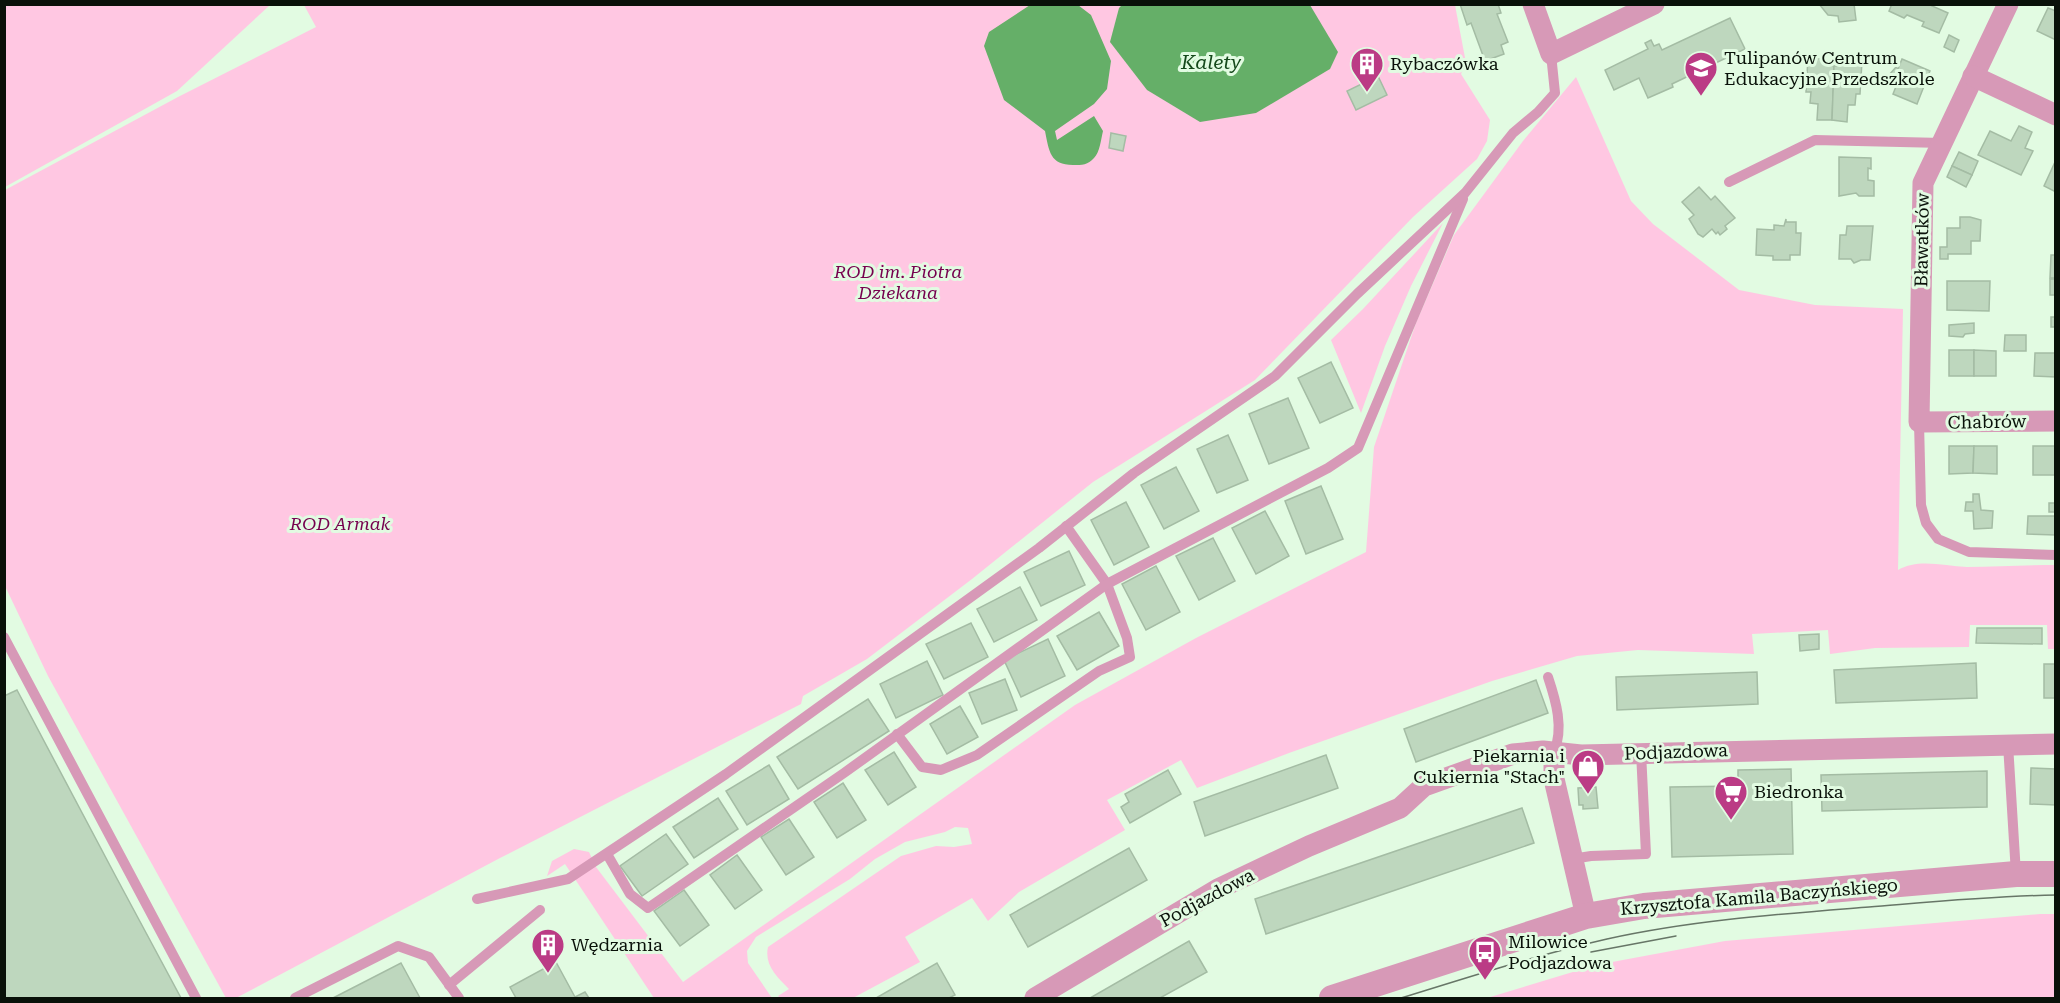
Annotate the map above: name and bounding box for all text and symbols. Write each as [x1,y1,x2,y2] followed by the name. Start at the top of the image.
[1349,46,1385,93] building icon: Rybaczówka
[1724,47,1935,89] place label: Tulipanów Centrum Edukacyjne Przedszkole
[1180,50,1242,74] water label: Kalety
[1683,50,1719,97] school or university icon: Tulipanów Centrum Edukacyjne Przedszkole
[1390,53,1499,74] place label: Rybaczówka
[1910,192,1933,287] street label: Bławatków
[833,261,962,303] park label: ROD im. Piotra Dziekana
[1947,410,2027,433] street label: Chabrów
[289,513,391,534] park label: ROD Armak
[1624,739,1728,764] street label: Podjazdowa
[1413,745,1565,787] place label: Piekarnia i Cukiernia "Stach"
[1570,748,1606,795] shop icon: Piekarnia i Cukiernia "Stach"
[1713,774,1749,821] supermarket icon: Biedronka
[1754,781,1844,802] place label: Biedronka
[1156,864,1258,931] street label: Podjazdowa
[1619,874,1899,919] street label: Krzysztofa Kamila Baczyńskiego
[530,927,566,974] building icon: Wędzarnia
[1508,931,1612,973] place label: Milowice Podjazdowa
[571,934,663,955] place label: Wędzarnia
[1467,934,1503,981] bus stop icon: Milowice Podjazdowa

